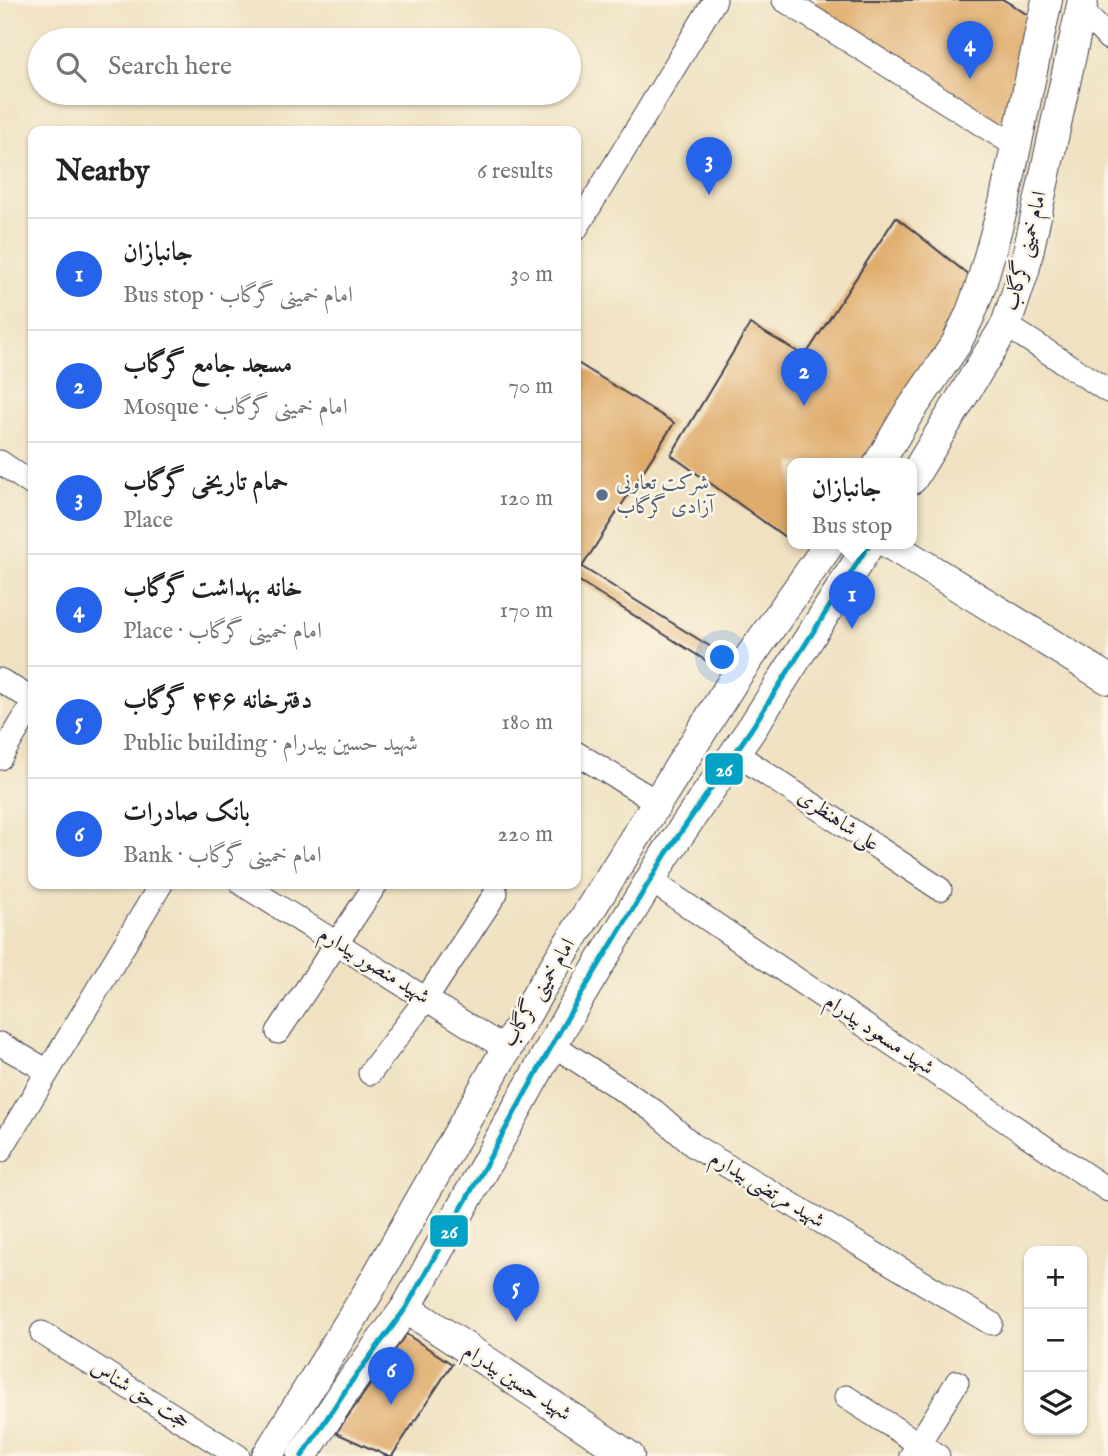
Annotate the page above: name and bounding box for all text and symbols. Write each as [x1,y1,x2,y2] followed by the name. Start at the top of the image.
[947,21,993,79] pin: 4
[28,28,581,105] search box
[52,48,90,86] icon: search
[108,50,232,83] text: Search here
[686,137,732,195] pin: 3
[56,153,149,191] text: Nearby
[477,157,553,186] text: 6 results
[996,188,1057,314] street label: امام خمینی گرگاب
[123,236,193,269] text: جانبازان
[75,260,83,289] text: 1
[510,260,553,289] text: 30 m
[123,281,353,310] text: Bus stop · امام خمینی گرگاب
[123,348,292,381] text: مسجد جامع گرگاب
[781,348,827,406] pin: 2
[74,372,84,401] text: 2
[508,372,553,401] text: 70 m
[123,393,348,422] text: Mosque · امام خمینی گرگاب
[787,458,917,549] popup
[123,466,289,499] text: حمام تاریخی گرگاب
[616,470,716,521] place label: شرکت تعاونی آزادی گرگاب
[811,472,882,505] text: جانبازان
[75,484,83,513] text: 3
[500,484,553,513] text: 120 m
[594,487,610,503] marker: شرکت تعاونی آزادی گرگاب
[123,506,173,535] text: Place
[811,512,893,541] text: Bus stop
[829,571,875,629] pin: 1
[123,572,303,605] text: خانه بهداشت گرگاب
[73,596,85,625] text: 4
[500,596,553,625] text: 170 m
[123,617,322,646] text: Place · امام خمینی گرگاب
[705,640,739,674] your location
[123,684,312,717] text: دفترخانه ۴۴۶ گرگاب
[75,708,83,737] text: 5
[501,708,553,737] text: 180 m
[123,729,418,758] text: Public building · شهید حسین بیدرام
[704,752,744,786] line badge: 26
[716,759,733,783] text: 26
[791,784,884,859] street label: علی شاهنظری
[123,796,250,829] text: بانک صادرات
[74,820,84,849] text: 6
[497,820,553,849] text: 220 m
[123,841,322,870] text: Bank · امام خمینی گرگاب
[312,921,435,1013] street label: شهيد منصور بیدارم
[494,933,585,1054] street label: امام خمینی گرگاب
[817,988,939,1084] street label: شهید مسعود بیدرام
[703,1145,829,1237] street label: شهيد مرتضی بیدارم
[429,1214,469,1248] line badge: 26
[441,1221,458,1245] text: 26
[1024,1246,1087,1435] map controls
[1024,1246,1087,1309] button: +
[493,1264,539,1322] pin: 5
[1024,1309,1087,1372] button: −
[456,1338,576,1431] street label: شهید حسین بیدرام
[368,1347,414,1405] pin: 6
[85,1354,195,1436] street label: حجت حق شناس
[1024,1372,1087,1435] button: layers

